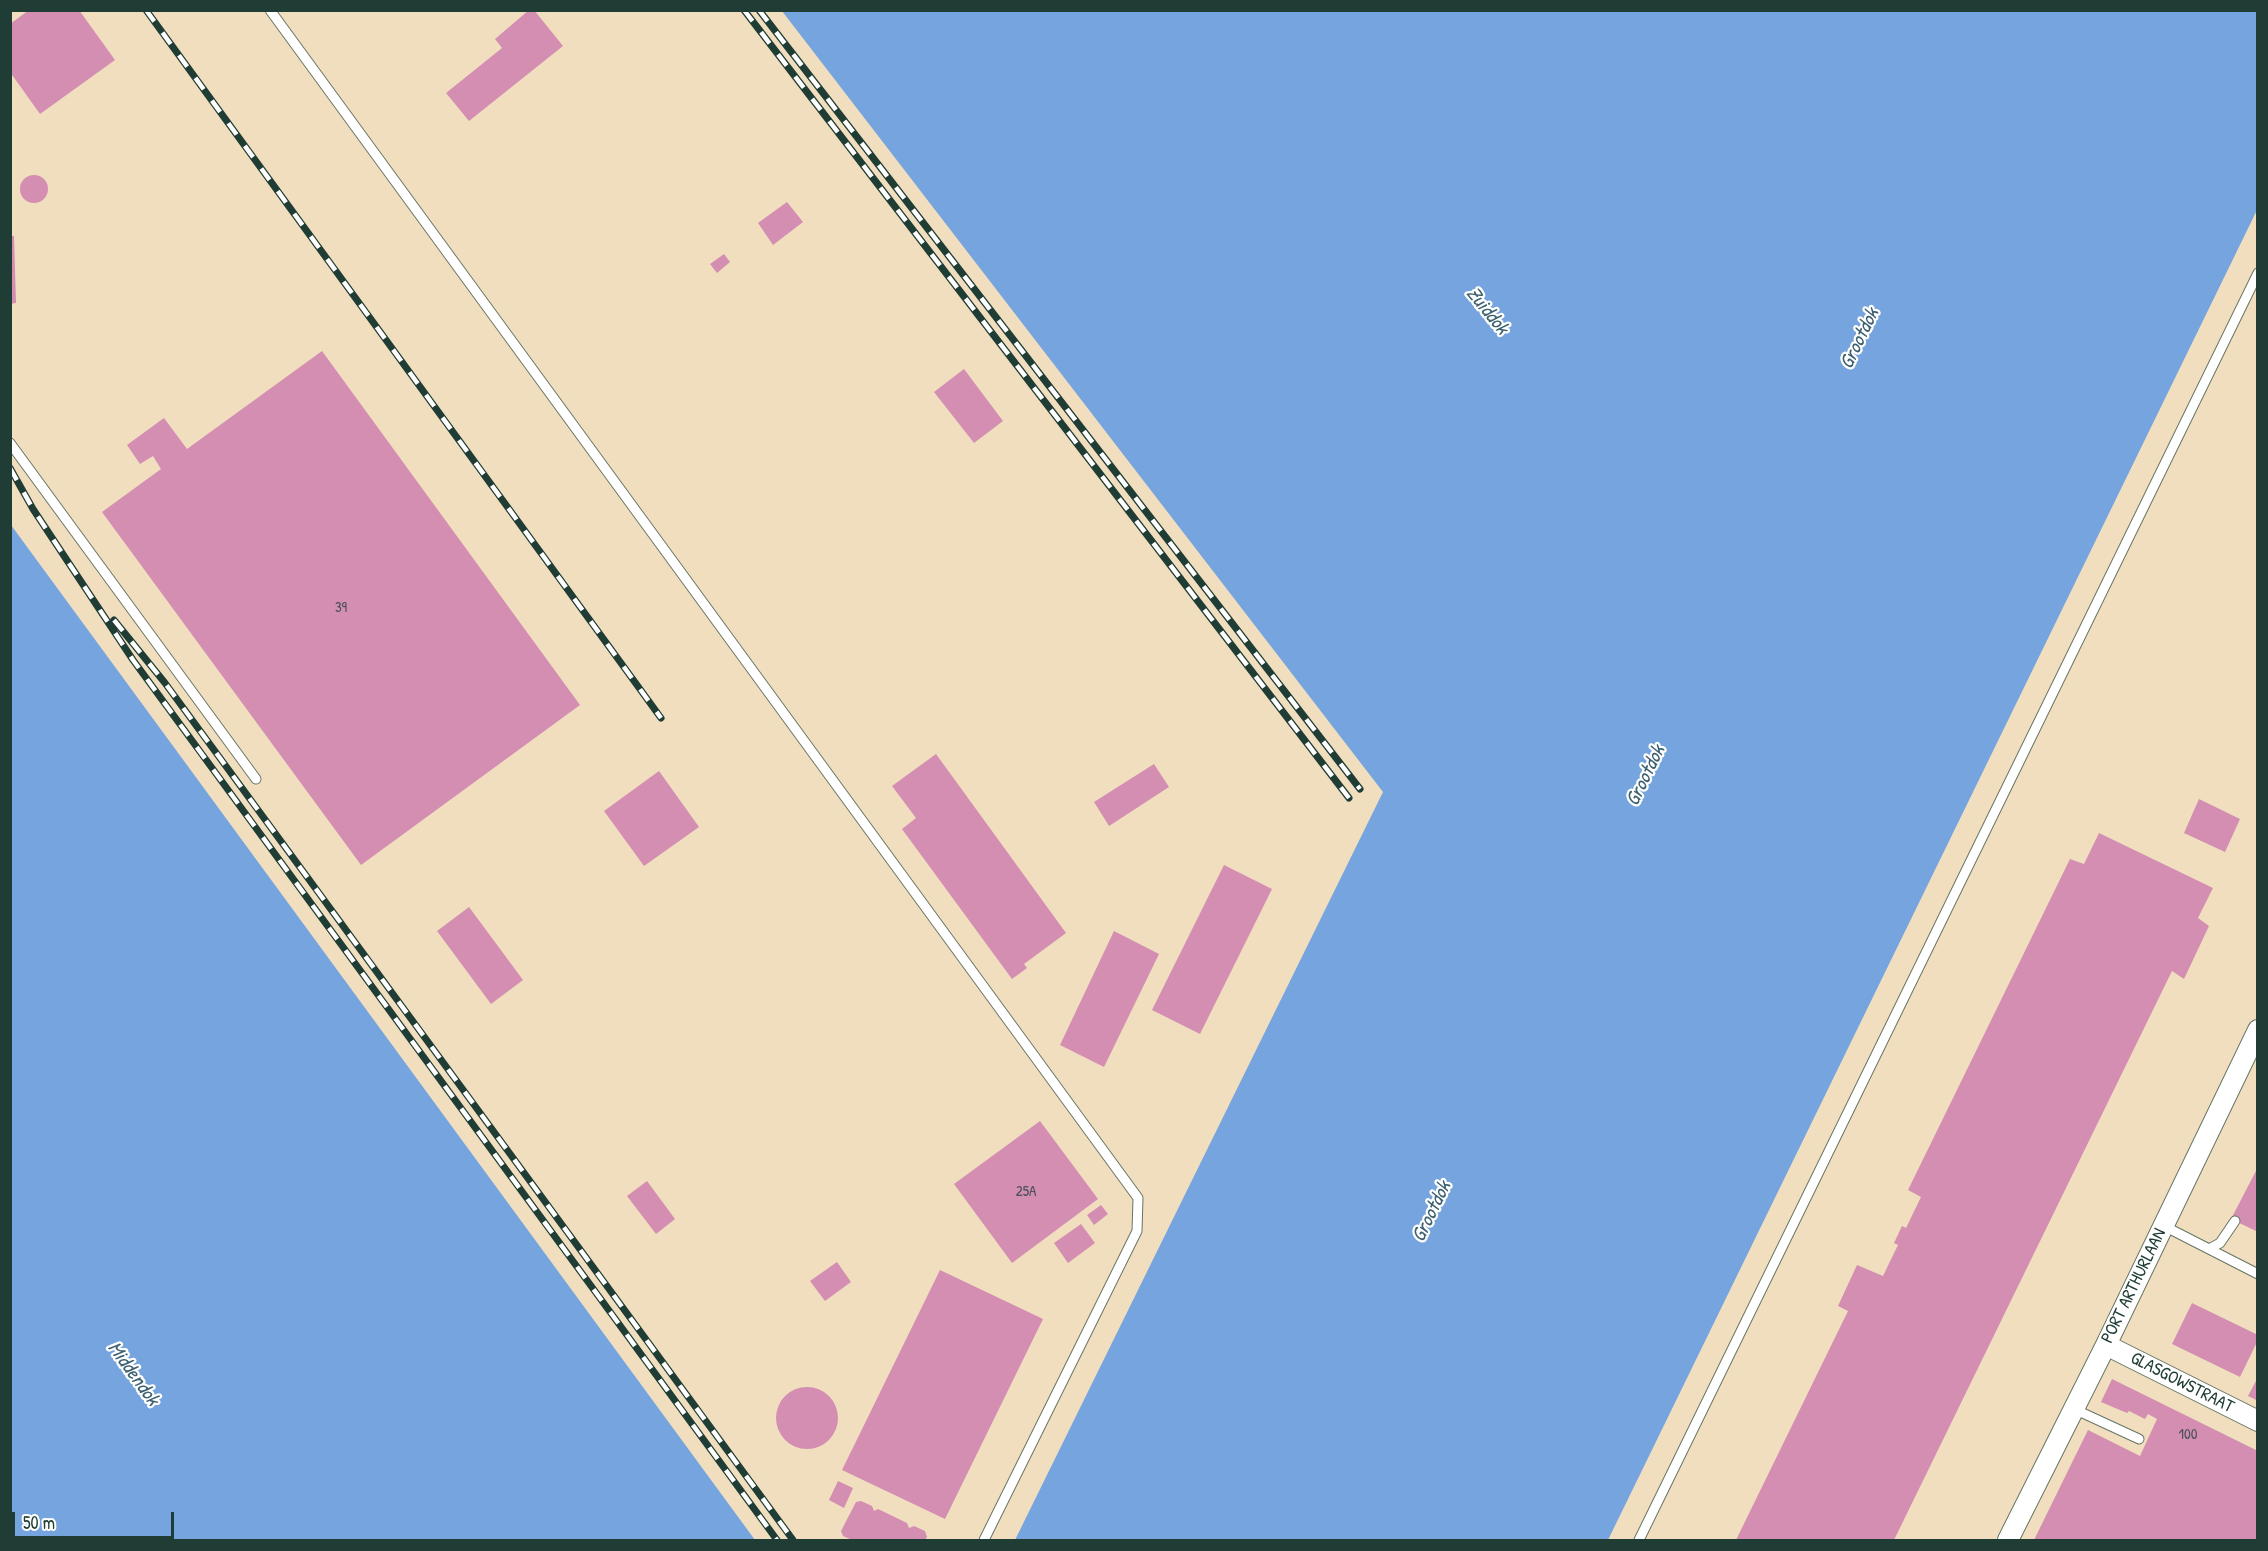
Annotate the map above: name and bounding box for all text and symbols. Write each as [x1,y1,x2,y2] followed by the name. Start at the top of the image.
[1461,282,1513,340] water label: Zuiddok
[1835,305,1885,373] water label: Grootdok
[335,599,347,617] house number: 39
[1621,742,1671,810] water label: Grootdok
[1407,1178,1457,1246] water label: Grootdok
[1016,1183,1036,1201] house number: 25A
[2097,1225,2171,1347] street label: PORT ARTHURLAAN
[102,1337,164,1411] water label: Middendok
[2127,1348,2237,1418] street label: GLASGOWSTRAAT
[2179,1426,2197,1444] house number: 100
[15,1500,177,1538] scale bar
[23,1510,55,1535] text: 50 m

